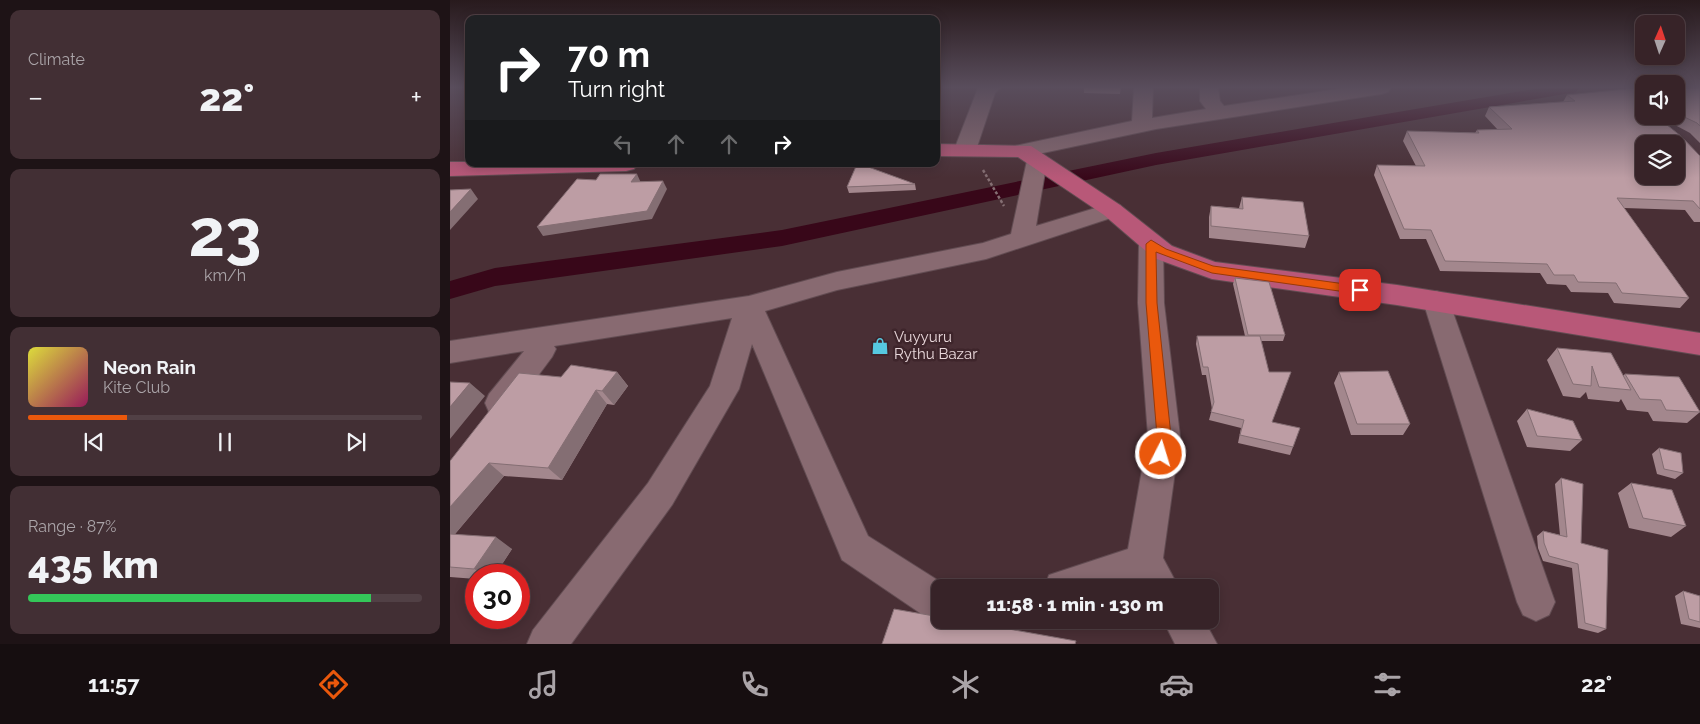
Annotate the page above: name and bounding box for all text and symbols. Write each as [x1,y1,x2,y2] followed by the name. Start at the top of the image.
[1635,15,1685,65] north arrow
[1635,15,1685,185] map controls
[568,34,650,75] text: 70 m
[485,35,550,100] icon: right
[28,50,85,69] text: Climate
[199,75,254,120] text: 22°
[1635,75,1685,125] button: sound
[568,76,665,102] text: Turn right
[28,81,43,114] text: −
[410,81,422,114] text: +
[609,130,637,158] icon: left
[662,130,690,158] icon: ahead
[715,130,743,158] icon: ahead
[768,130,796,158] icon: right
[1635,135,1685,185] button: layers
[189,195,261,271] text: 23
[204,266,246,285] text: km/h
[1339,269,1381,311] pin
[1346,276,1374,304] icon: arrive
[894,328,978,363] place label: Vuyyuru Rythu Bazar
[870,336,890,356] shop icon: Vuyyuru Rythu Bazar
[103,356,196,378] text: Neon Rain
[103,378,170,397] text: Kite Club
[1134,427,1186,479] position arrow
[80,428,108,456] icon: previous
[211,428,239,456] icon: pause
[342,428,370,456] icon: next
[28,517,116,536] text: Range · 87%
[28,542,159,587] text: 435 km
[465,564,530,629] speed limit sign: 30
[986,593,1164,615] text: 11:58 · 1 min · 130 m
[316,667,351,702] icon: directions
[526,667,561,702] icon: music
[737,667,772,702] icon: phone
[948,667,983,702] icon: climate
[1159,667,1194,702] icon: car
[1370,667,1405,702] icon: filters
[88,671,140,697] text: 11:57
[1581,671,1612,697] text: 22°

